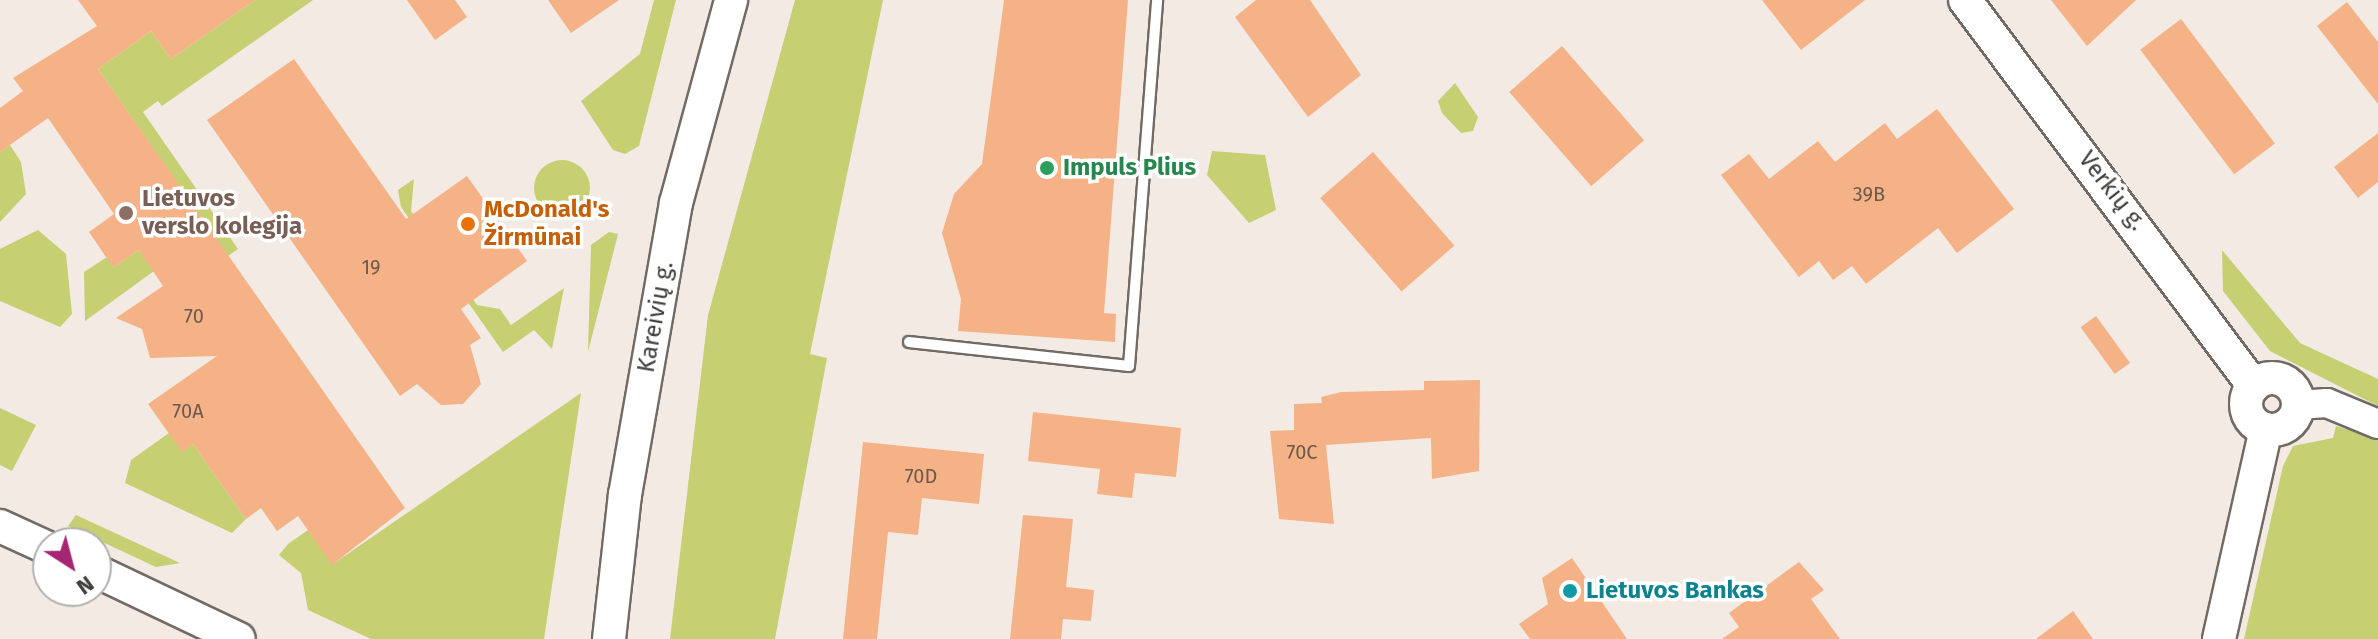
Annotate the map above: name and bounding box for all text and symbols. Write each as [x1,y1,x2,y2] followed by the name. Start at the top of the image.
[2072,146,2152,236] street label: Verkių g.
[1063,154,1196,182] place label: Impuls Plius
[1038,159,1056,177] marker: Impuls Plius
[1853,182,1885,206] house number: 39B
[142,185,302,241] place label: Lietuvos verslo kolegija
[484,196,609,252] place label: McDonald's Žirmūnai
[117,204,135,222] marker: Lietuvos verslo kolegija
[459,215,477,233] marker: McDonald's Žirmūnai
[361,255,381,279] house number: 19
[632,259,680,375] street label: Kareivių g.
[184,304,204,328] house number: 70
[172,399,204,423] house number: 70A
[1287,440,1317,464] house number: 70C
[905,464,937,488] house number: 70D
[32,527,112,607] north arrow
[71,570,99,600] text: N
[1586,577,1764,605] place label: Lietuvos Bankas
[1561,582,1579,600] marker: Lietuvos Bankas

